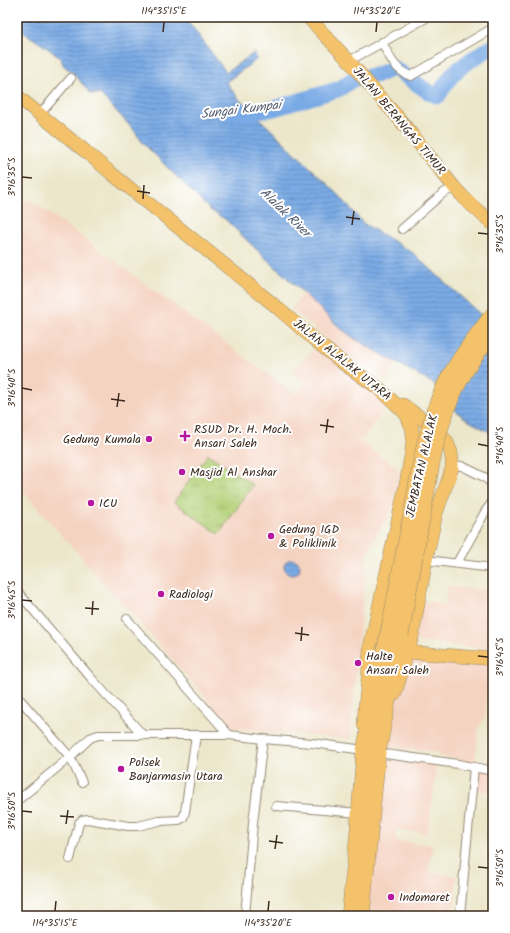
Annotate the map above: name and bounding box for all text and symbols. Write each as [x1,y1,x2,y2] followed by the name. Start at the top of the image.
[141,3,188,19] text: 114°35'15"E
[353,3,402,19] text: 114°35'20"E
[348,63,450,179] street label: JALAN BERANGAS TIMUR
[200,94,285,125] water label: Sungai Kumpai
[4,157,20,196] text: 3°16'35"S
[255,183,317,245] water label: Alalak River
[492,214,508,253] text: 3°16'35"S
[289,314,395,406] street label: JALAN ALALAK UTARA
[4,368,20,407] text: 3°16'40"S
[401,411,443,520] street label: JEMBATAN ALALAK
[194,420,292,453] place label: RSUD Dr. H. Moch. Ansari Saleh
[492,426,508,465] text: 3°16'40"S
[63,430,141,449] place label: Gedung Kumala
[179,430,191,442] marker: RSUD Dr. H. Moch. Ansari Saleh
[144,434,154,444] marker: Gedung Kumala
[190,463,278,482] place label: Masjid Al Anshar
[177,467,187,477] marker: Masjid Al Anshar
[99,494,117,513] place label: ICU
[86,498,96,508] marker: ICU
[279,520,339,553] place label: Gedung IGD & Poliklinik
[266,531,276,541] marker: Gedung IGD & Poliklinik
[4,580,20,619] text: 3°16'45"S
[169,585,214,604] place label: Radiologi
[156,589,166,599] marker: Radiologi
[492,637,508,676] text: 3°16'45"S
[366,647,429,680] place label: Halte Ansari Saleh
[353,658,363,668] marker: Halte Ansari Saleh
[129,753,223,786] place label: Polsek Banjarmasin Utara
[116,764,126,774] marker: Polsek Banjarmasin Utara
[4,791,20,830] text: 3°16'50"S
[492,848,508,887] text: 3°16'50"S
[399,888,450,907] place label: Indomaret
[386,892,396,902] marker: Indomaret
[32,915,79,931] text: 114°35'15"E
[244,915,293,931] text: 114°35'20"E

